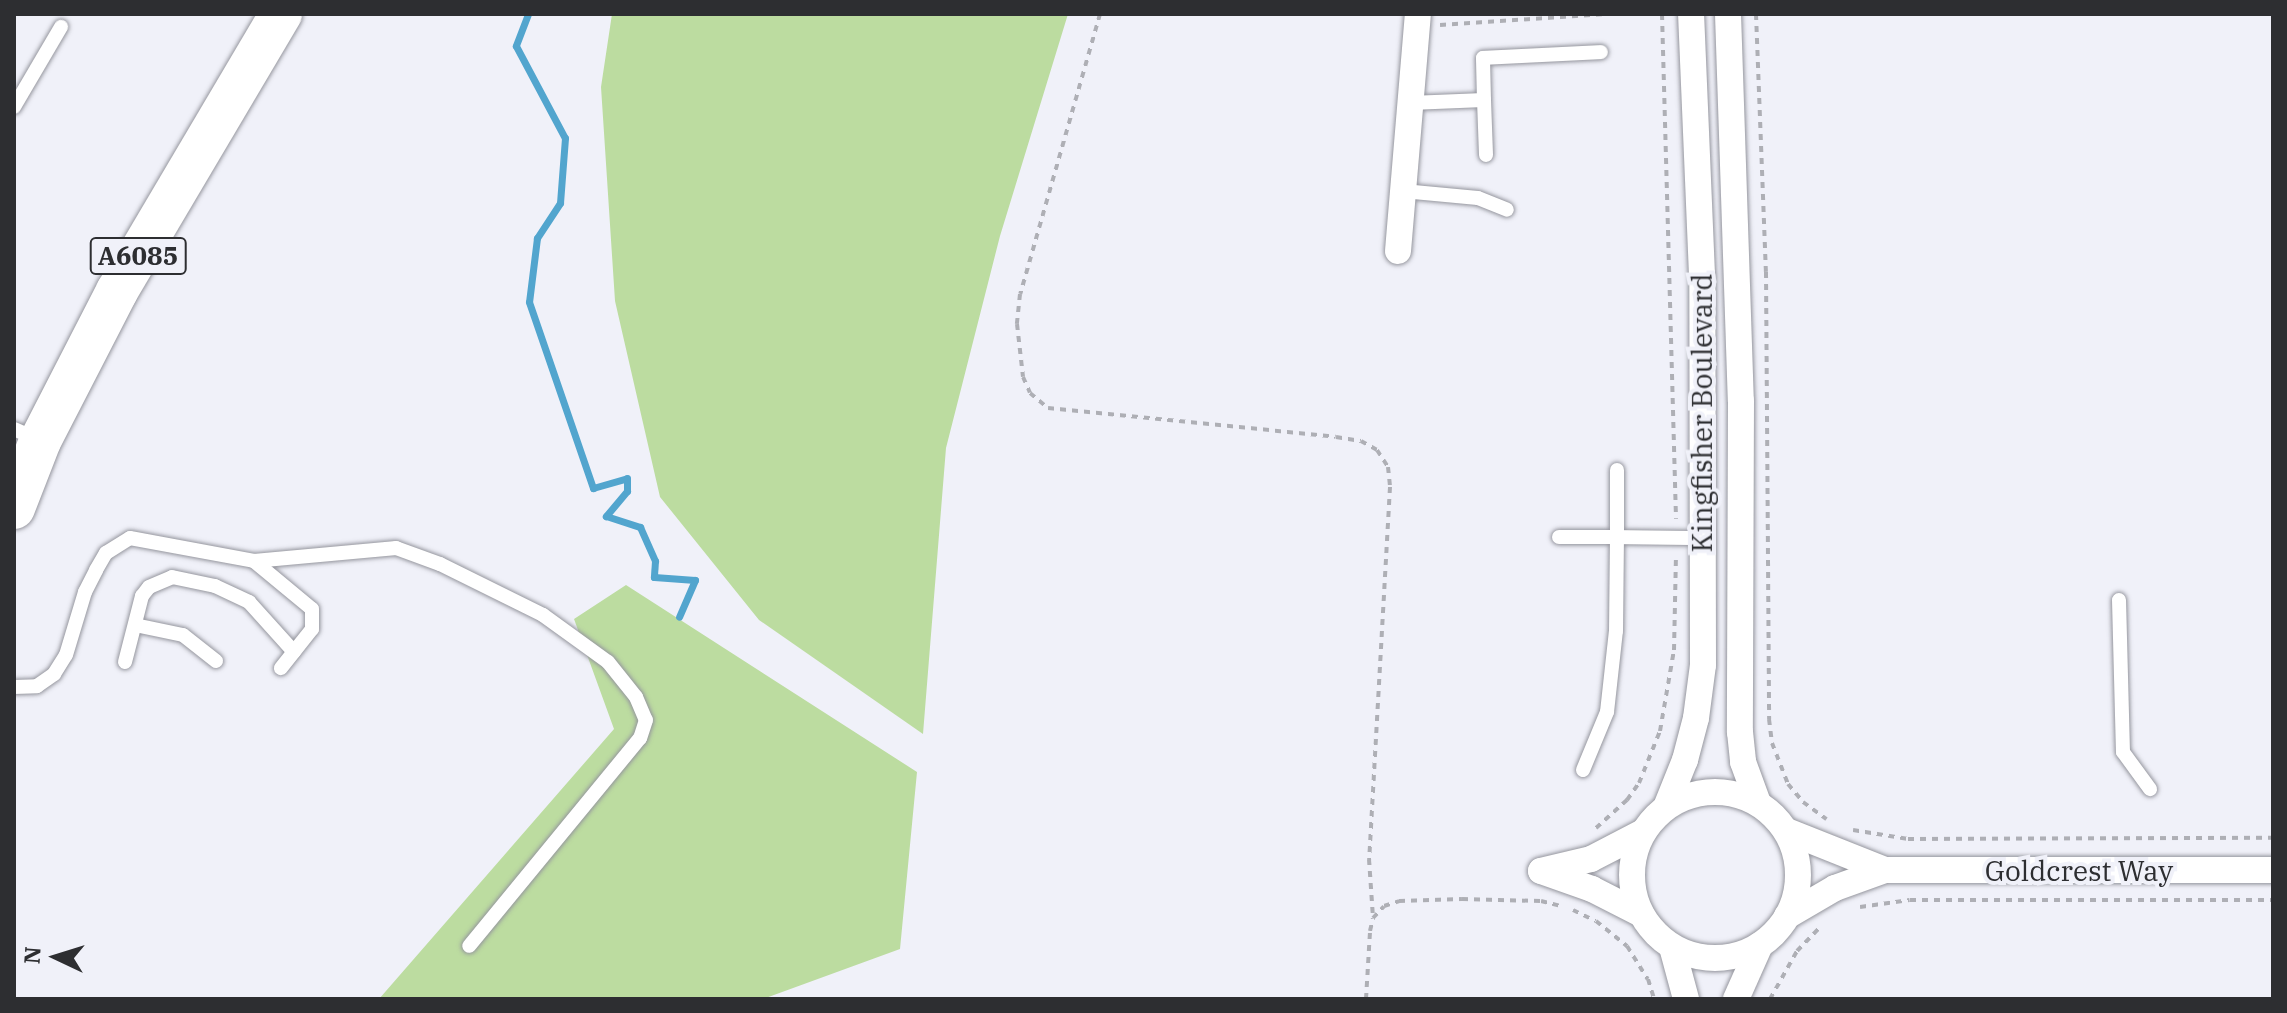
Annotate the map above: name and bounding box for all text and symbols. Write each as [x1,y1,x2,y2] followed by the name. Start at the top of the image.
[88,234,188,278] road number: A6085
[1685,273,1719,553] street label: Kingfisher Boulevard
[1985,854,2173,888] street label: Goldcrest Way
[16,917,96,997] north arrow
[16,946,47,965] text: N

